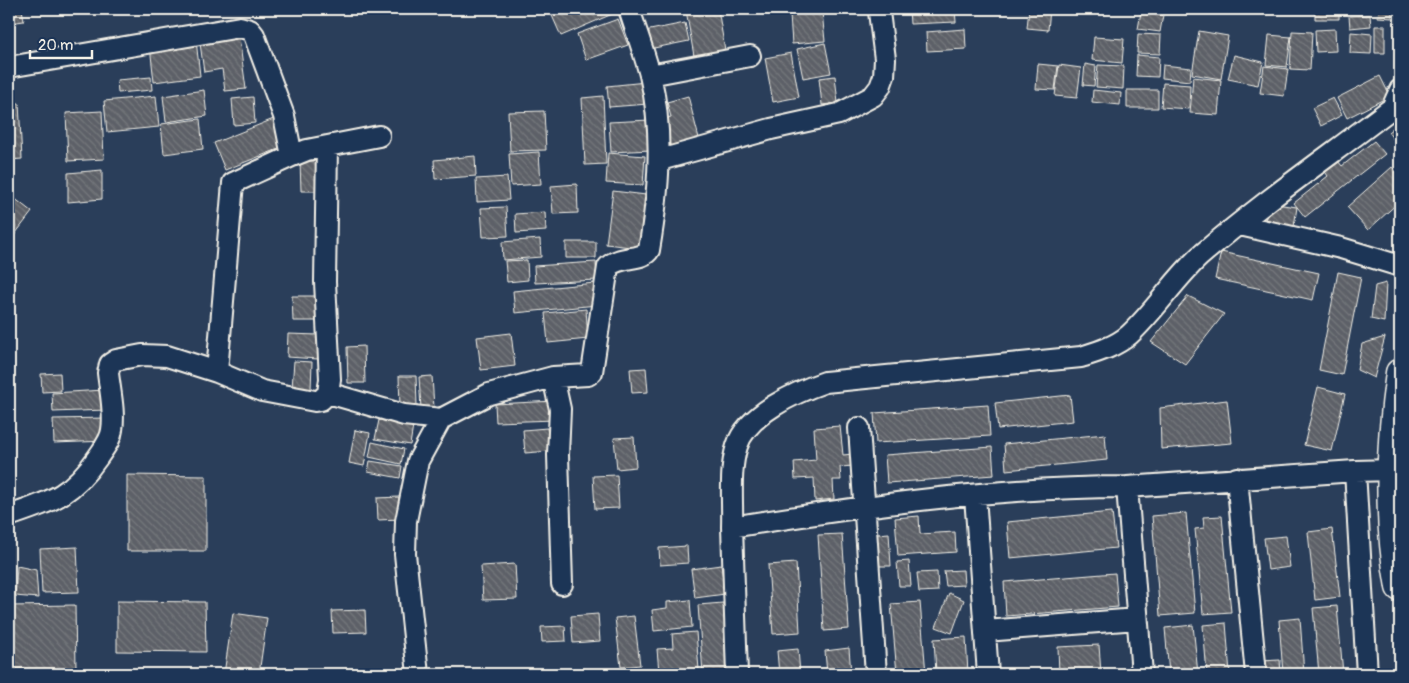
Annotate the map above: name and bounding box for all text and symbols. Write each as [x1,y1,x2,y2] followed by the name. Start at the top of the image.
[30,28,92,60] scale bar
[38,36,73,55] text: 20 m

